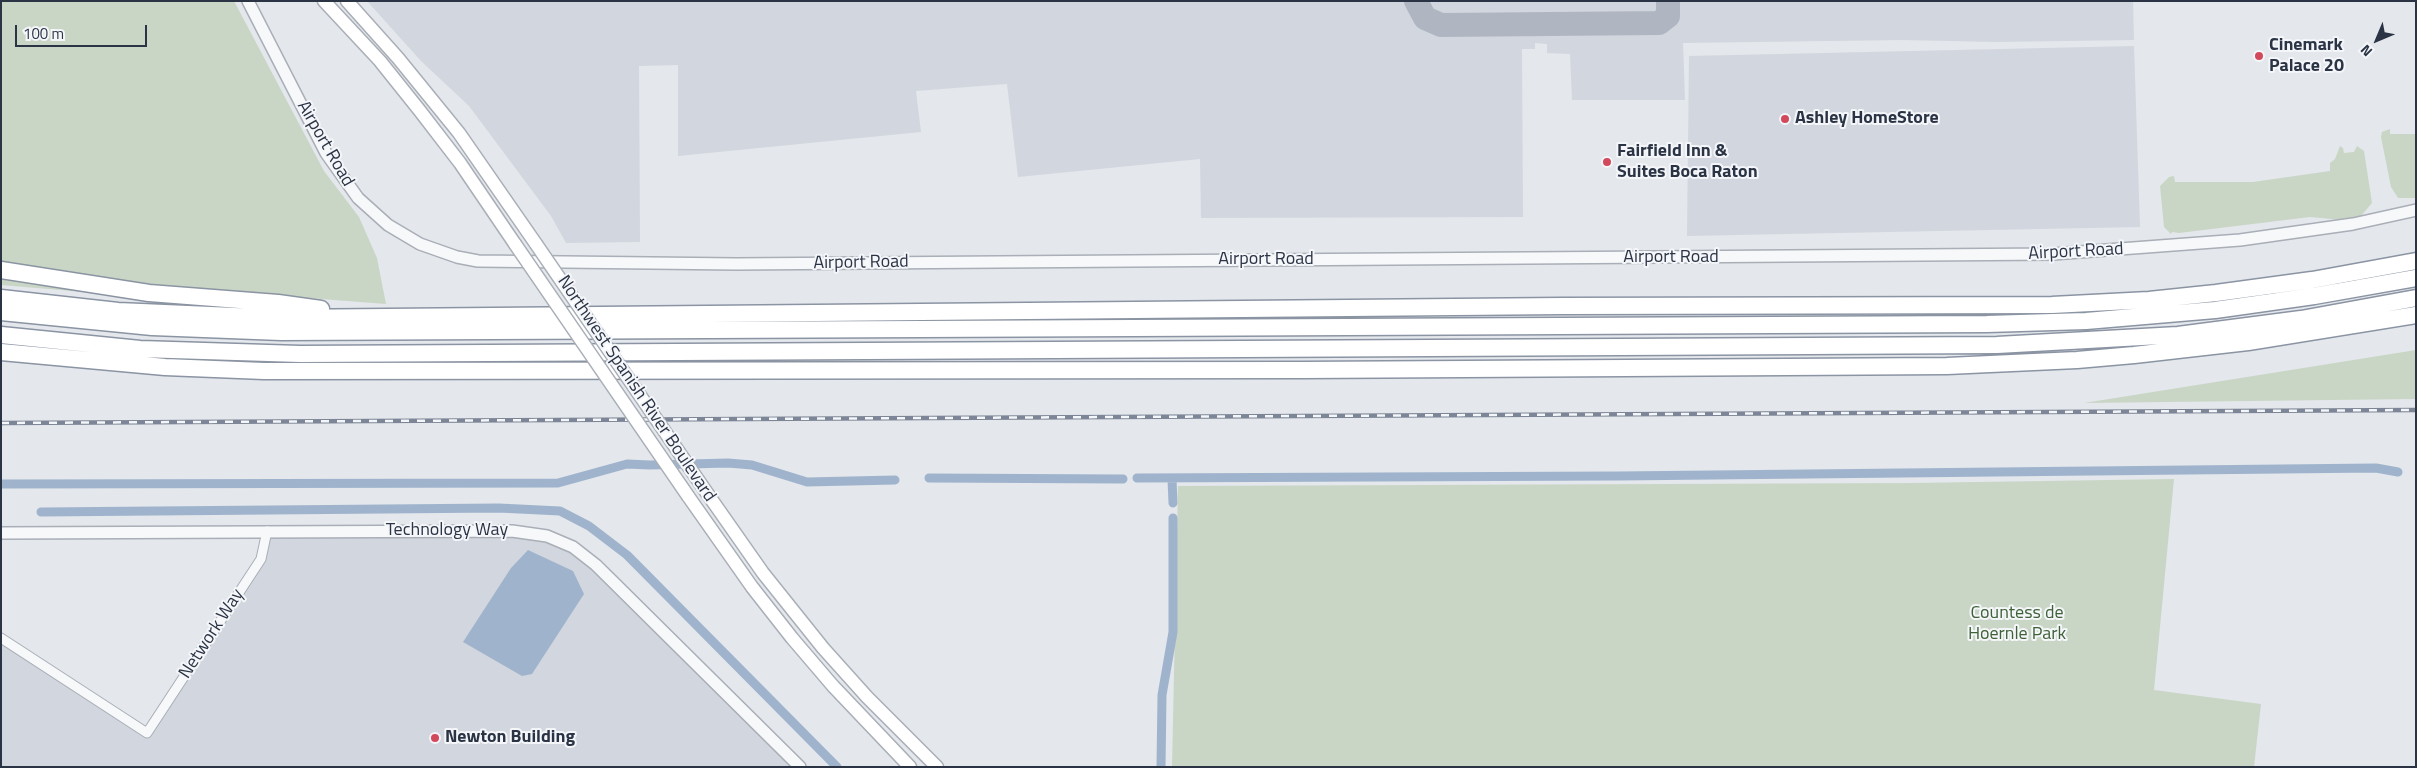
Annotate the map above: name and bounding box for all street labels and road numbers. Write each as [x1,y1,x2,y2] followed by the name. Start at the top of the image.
[292,97,358,191] street label: Airport Road
[2028,239,2124,265] street label: Airport Road
[1623,247,1719,269] street label: Airport Road
[1218,249,1314,271] street label: Airport Road
[813,251,909,275] street label: Airport Road
[552,272,720,506] street label: Northwest Spanish River Boulevard
[386,520,508,542] street label: Technology Way
[175,585,249,683] street label: Network Way

